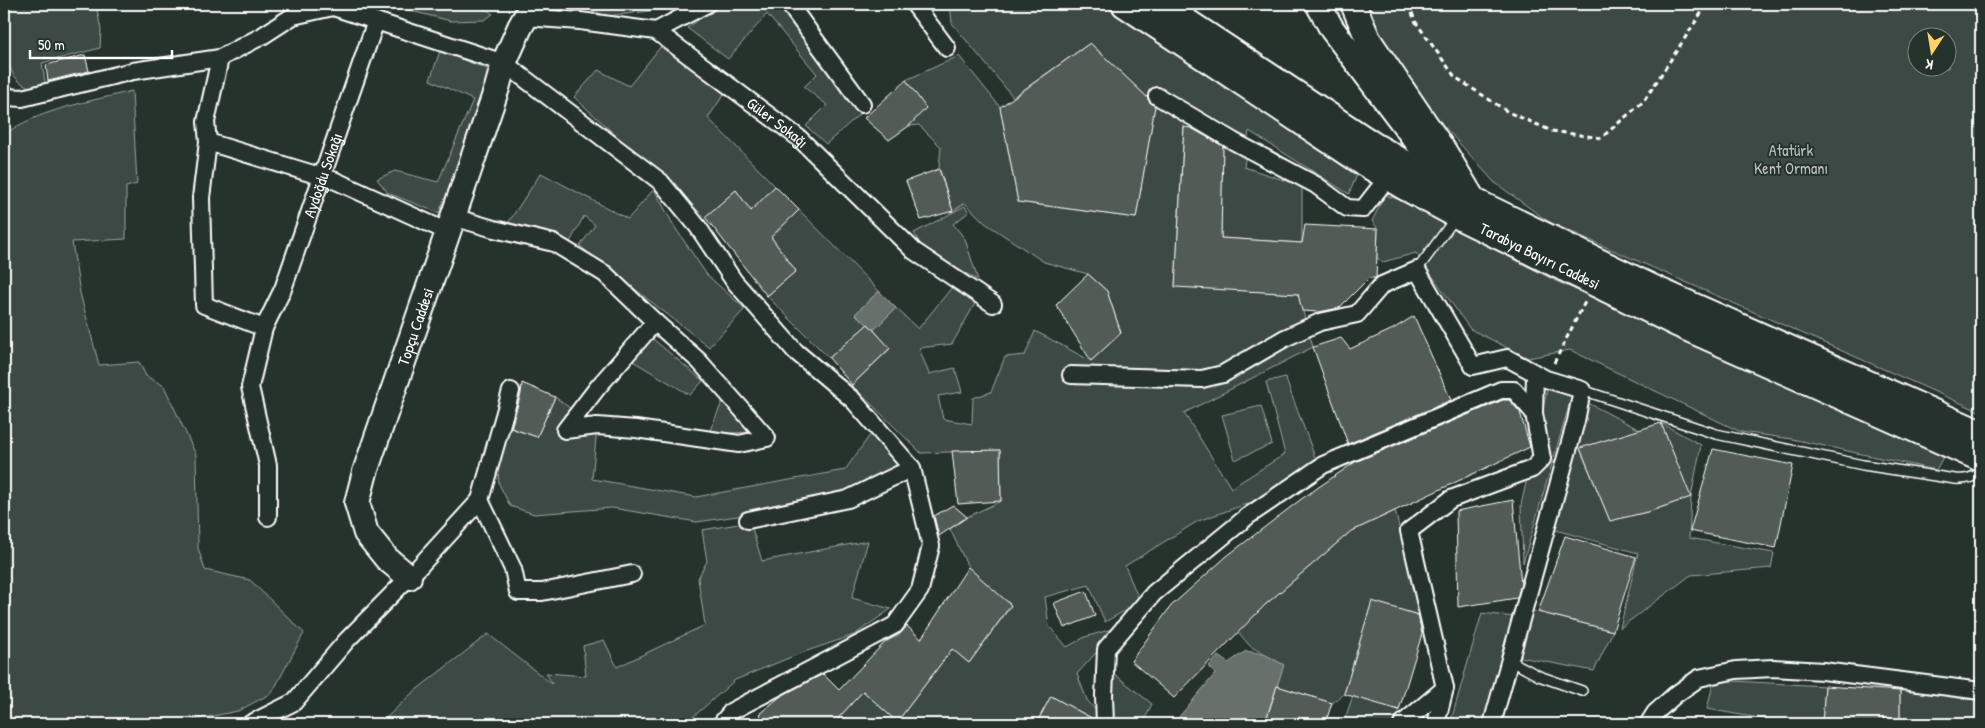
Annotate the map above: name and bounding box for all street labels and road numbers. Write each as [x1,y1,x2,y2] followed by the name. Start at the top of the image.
[742,92,814,153] street label: Güler Sokağı
[298,130,347,220] street label: Aydoğdu Sokağı
[1476,217,1604,295] street label: Tarabya Bayırı Caddesi
[392,285,439,368] street label: Topçu Caddesi

